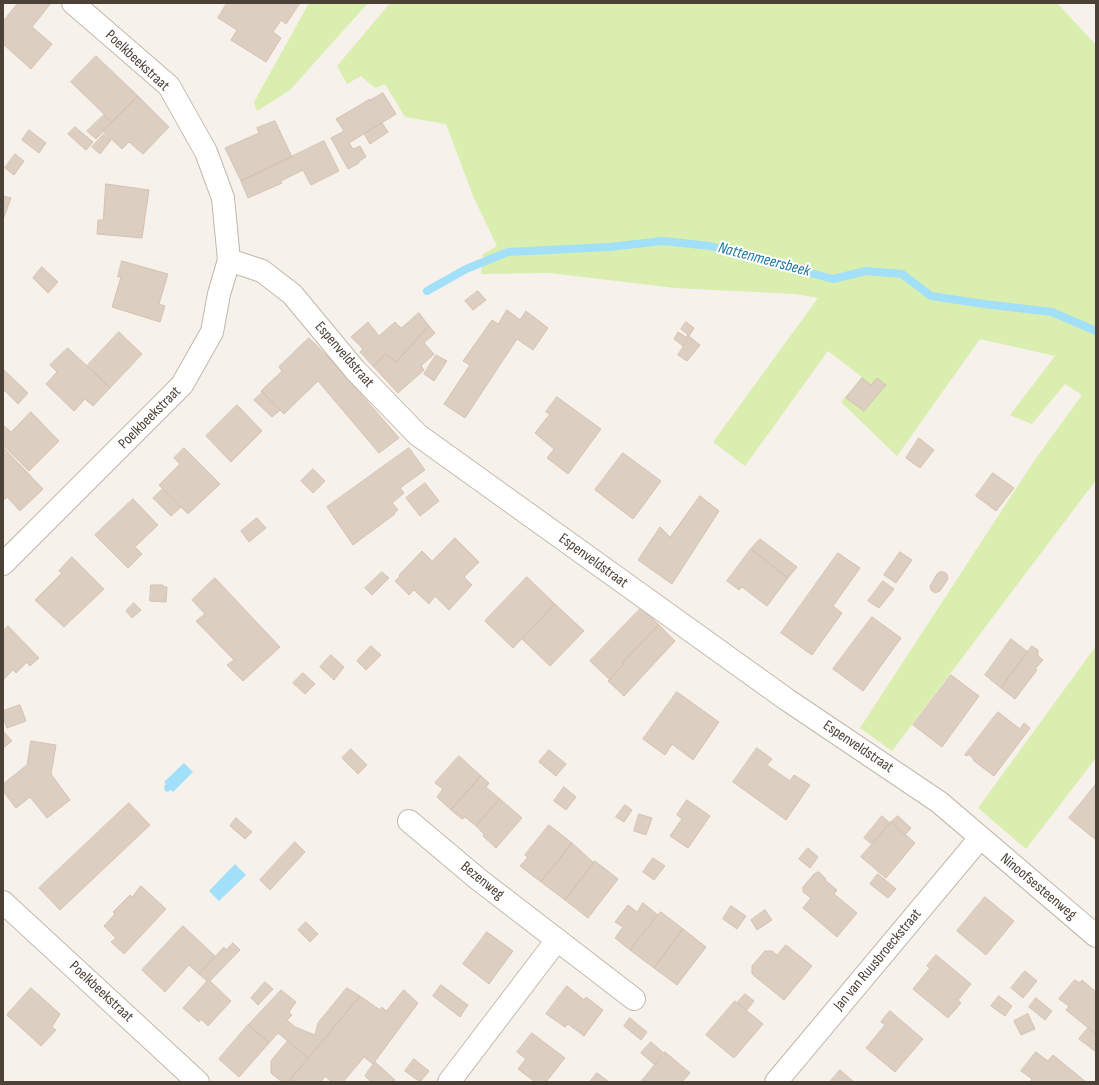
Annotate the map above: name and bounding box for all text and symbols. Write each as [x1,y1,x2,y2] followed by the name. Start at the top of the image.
[101,27,173,95] street label: Poelkbeekstraat
[716,239,812,281] water label: Nattenmeersbeek
[311,318,377,392] street label: Espenveldstraat
[115,383,185,453] street label: Poelkbeekstraat
[555,530,631,592] street label: Espenveldstraat
[819,717,897,777] street label: Espenveldstraat
[996,850,1080,924] street label: Ninoofsesteenweg
[457,858,507,904] street label: Bezenweg
[830,906,926,1014] street label: Jan van Ruusbroeckstraat
[65,958,137,1026] street label: Poelkbeekstraat

